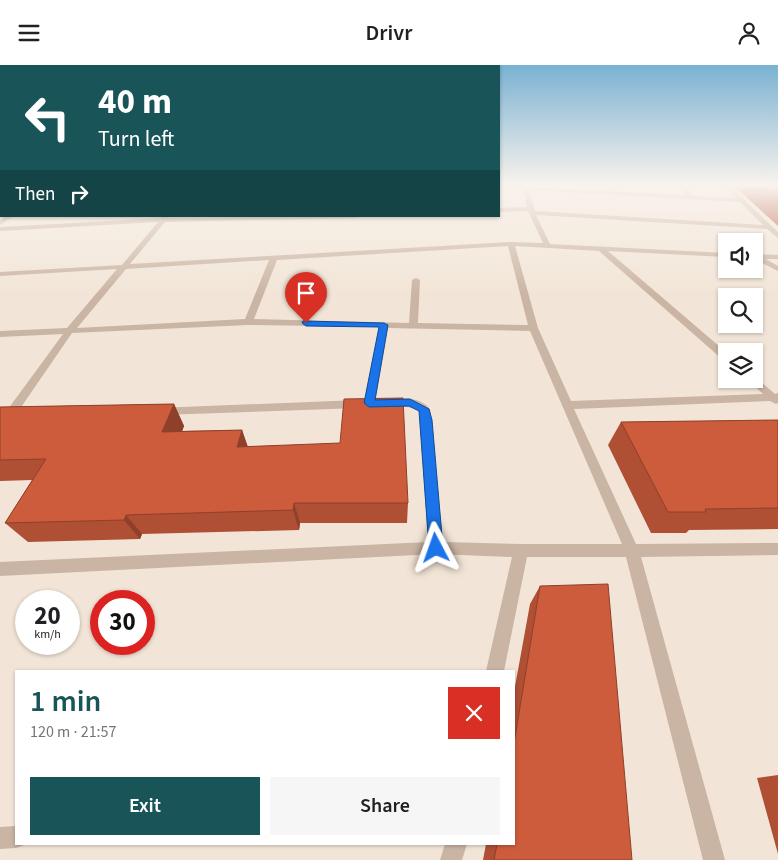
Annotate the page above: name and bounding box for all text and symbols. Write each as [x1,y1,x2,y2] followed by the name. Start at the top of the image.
[366,17,412,49] text: Drivr
[15,19,43,47] icon: menu
[735,19,763,47] icon: person
[98,77,172,127] text: 40 m
[15,85,80,150] icon: left
[98,123,174,155] text: Turn left
[65,180,93,208] icon: right
[15,181,55,208] text: Then
[718,233,763,388] map controls
[718,233,763,278] button: sound
[285,272,327,323] pin
[292,279,320,307] icon: arrive
[718,288,763,333] button: search
[718,343,763,388] button: layers
[409,521,461,573] position arrow
[90,590,155,655] speed limit sign: 30
[34,598,61,634] text: 20
[34,626,61,643] text: km/h
[30,680,101,723] text: 1 min
[448,687,500,739] button: close
[30,721,117,743] text: 120 m · 21:57
[30,777,260,835] button: Exit
[270,777,500,835] button: Share

